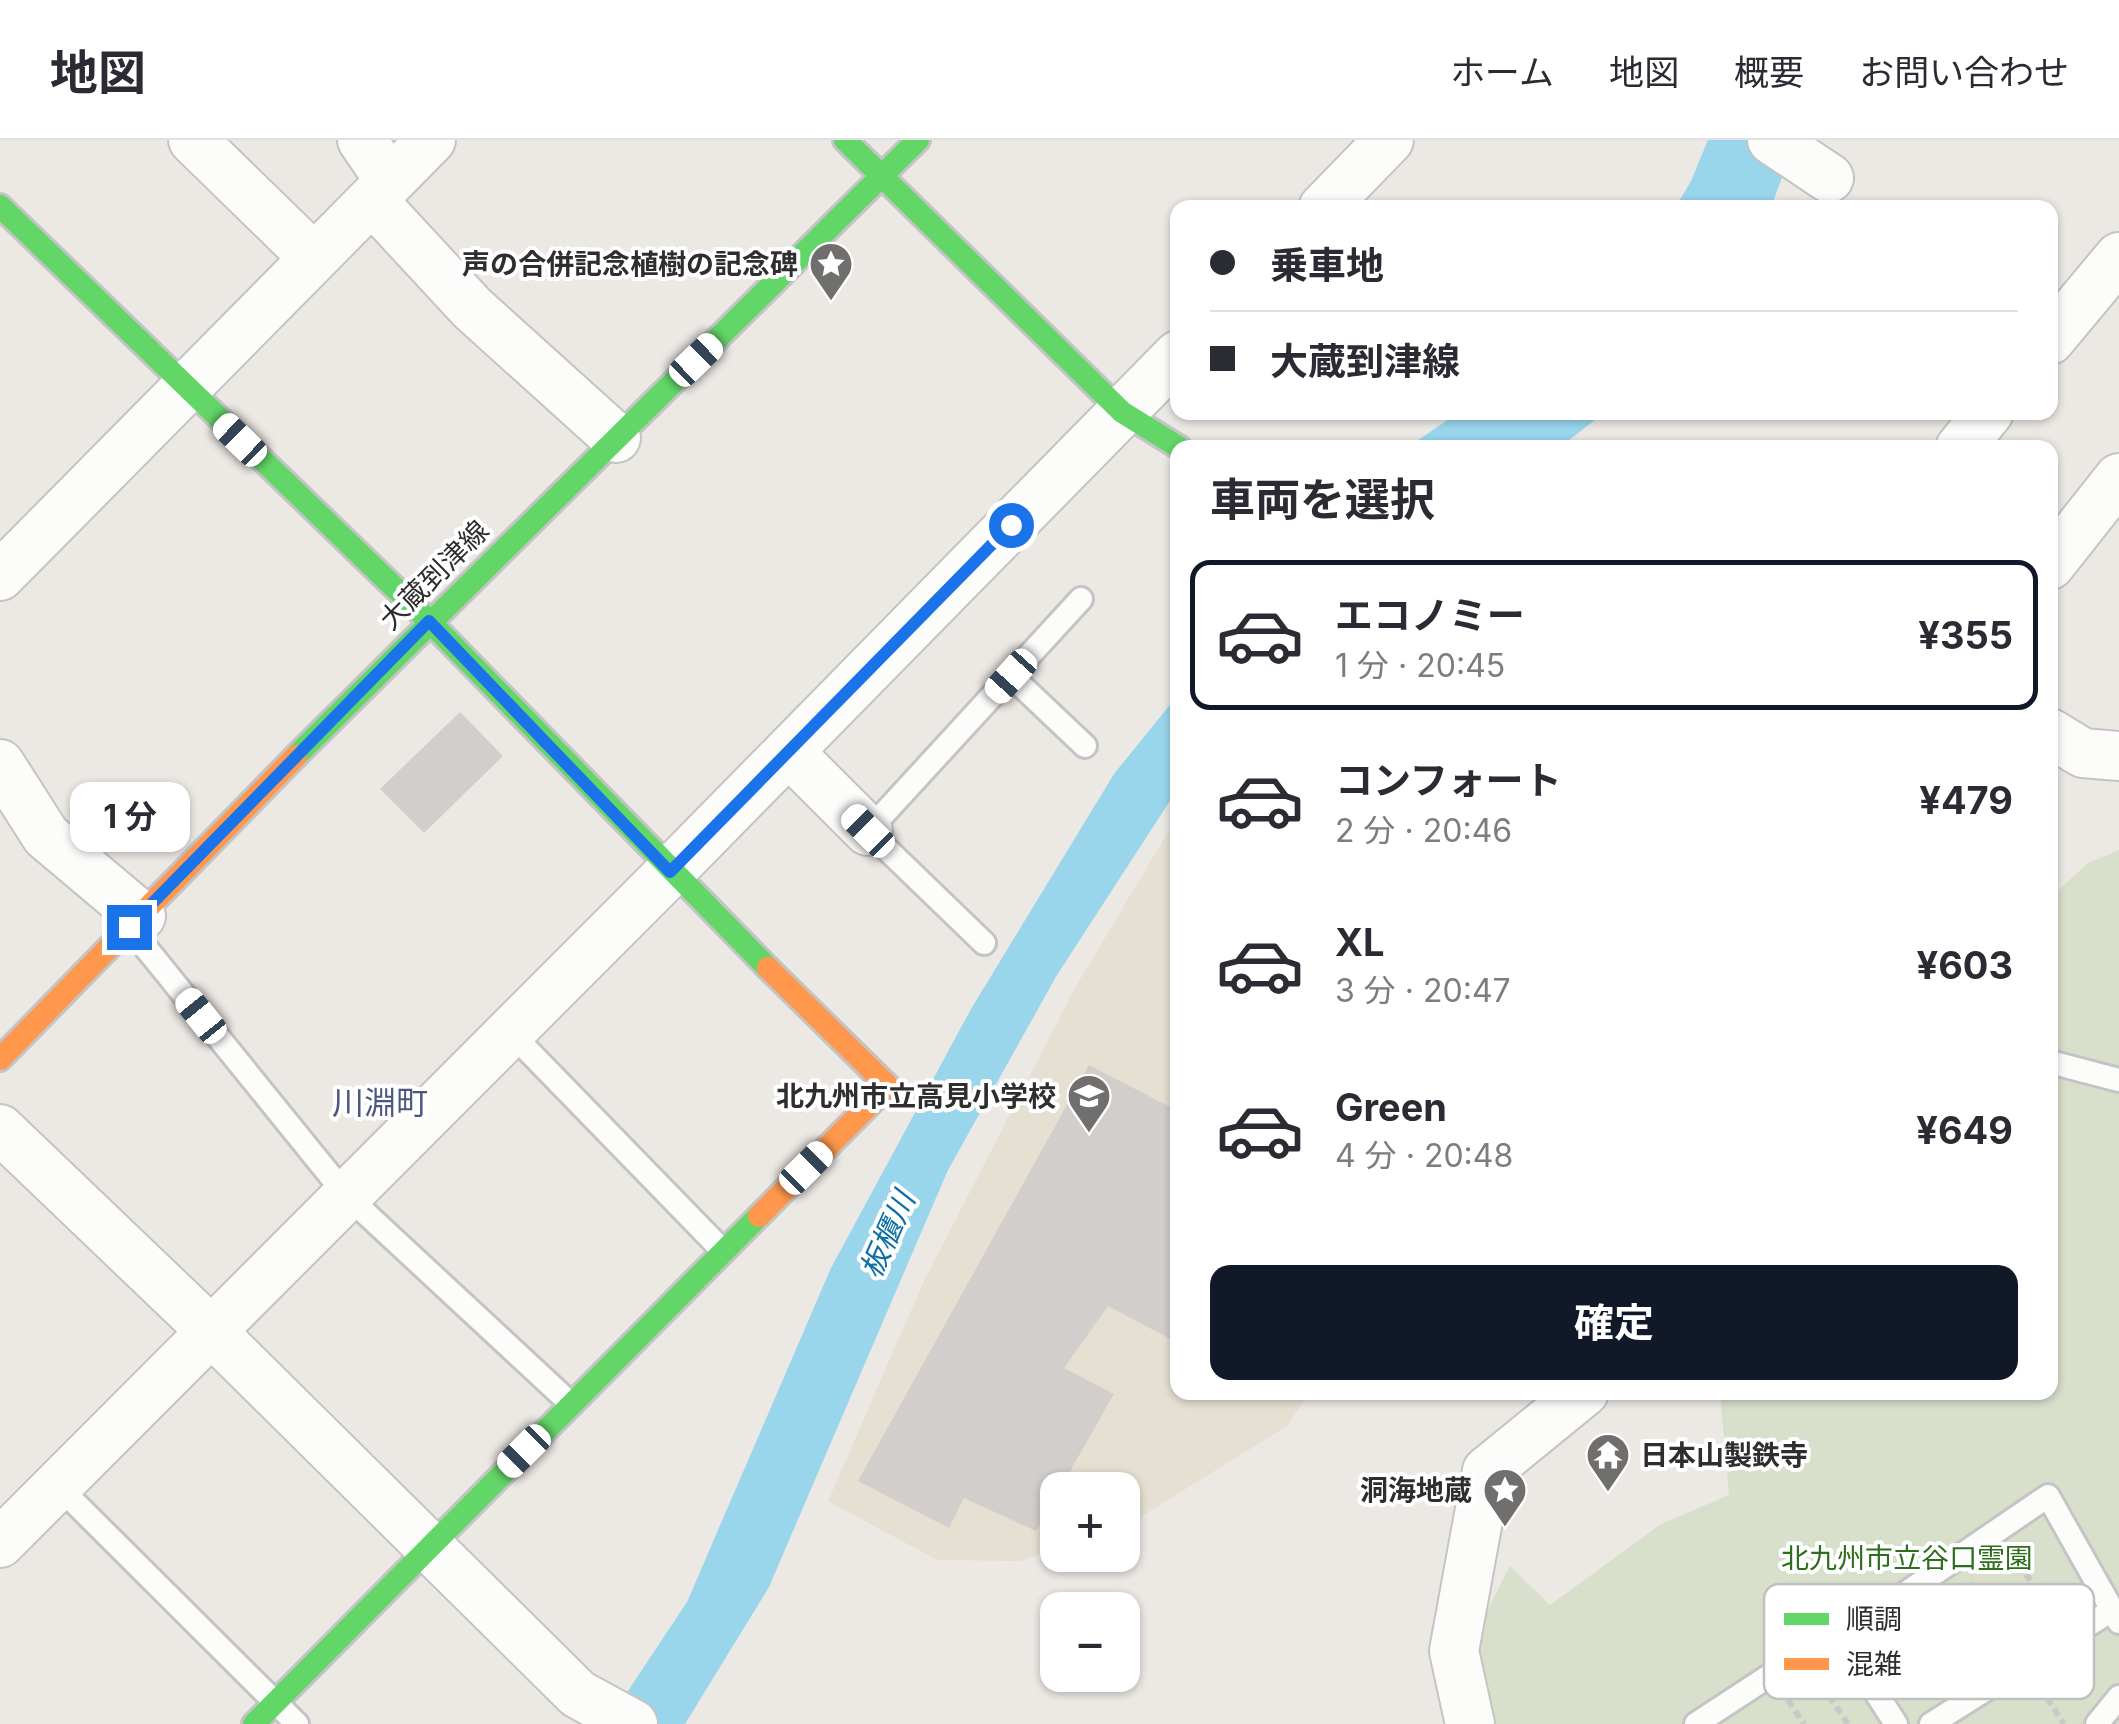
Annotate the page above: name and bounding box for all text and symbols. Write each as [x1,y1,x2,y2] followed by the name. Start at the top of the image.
[50,43,146,102] text: 地図
[1450,51,1554,93] text: ホーム
[1609,51,1679,93] text: 地図
[1734,51,1804,93] text: 概要
[1859,51,2069,93] text: お問い合わせ
[808,241,854,302] place icon: 声の合併記念植樹の記念碑
[1270,242,1384,288] text: 乗車地
[462,247,798,281] place label: 声の合併記念植樹の記念碑
[664,328,728,392] car
[1270,338,1460,384] text: 大蔵到津線
[208,408,272,472] car
[1210,472,1435,527] text: 車両を選択
[989,503,1034,548] route start
[372,513,496,637] street label: 大蔵到津線
[1215,590,1305,680] icon: car
[1335,592,1525,638] text: エコノミー
[1918,612,2013,658] text: ¥355
[980,644,1042,708] car
[1335,646,1505,685] text: 1 分 · 20:45
[1215,755,1305,845] icon: car
[1335,757,1562,803] text: コンフォート
[1919,777,2013,823] text: ¥479
[69,782,189,852] callout: 1 分
[103,797,157,836] text: 1 分
[836,799,900,863] car
[1335,811,1512,850] text: 2 分 · 20:46
[107,905,152,950] route end
[1335,919,1385,965] text: XL
[1215,920,1305,1010] icon: car
[1916,942,2013,988] text: ¥603
[1335,971,1511,1010] text: 3 分 · 20:47
[170,983,232,1049] car
[1066,1073,1112,1134] school or university icon: 北九州市立高見小学校
[776,1079,1056,1113] place label: 北九州市立高見小学校
[332,1083,428,1122] district label: 川淵町
[1335,1084,1447,1130] text: Green
[1215,1085,1305,1175] icon: car
[1916,1107,2013,1153] text: ¥649
[774,1136,838,1200] car
[1335,1136,1513,1175] text: 4 分 · 20:48
[852,1183,923,1283] water label: 板櫃川
[1210,1265,2018,1380] button: 確定
[492,1419,556,1483] car
[1585,1432,1631,1493] temple icon: 日本山製鉄寺
[1640,1438,1808,1472] place label: 日本山製鉄寺
[1482,1467,1528,1528] place icon: 洞海地蔵
[1040,1472,1140,1692] map controls
[1040,1472,1140,1572] button: +
[1360,1473,1472,1507] place label: 洞海地蔵
[1781,1541,2033,1575] park label: 北九州市立谷口霊園
[1764,1584,2094,1699] legend
[1040,1592,1140,1692] button: −
[1846,1602,1902,1636] text: 順調
[1846,1647,1902,1681] text: 混雑

